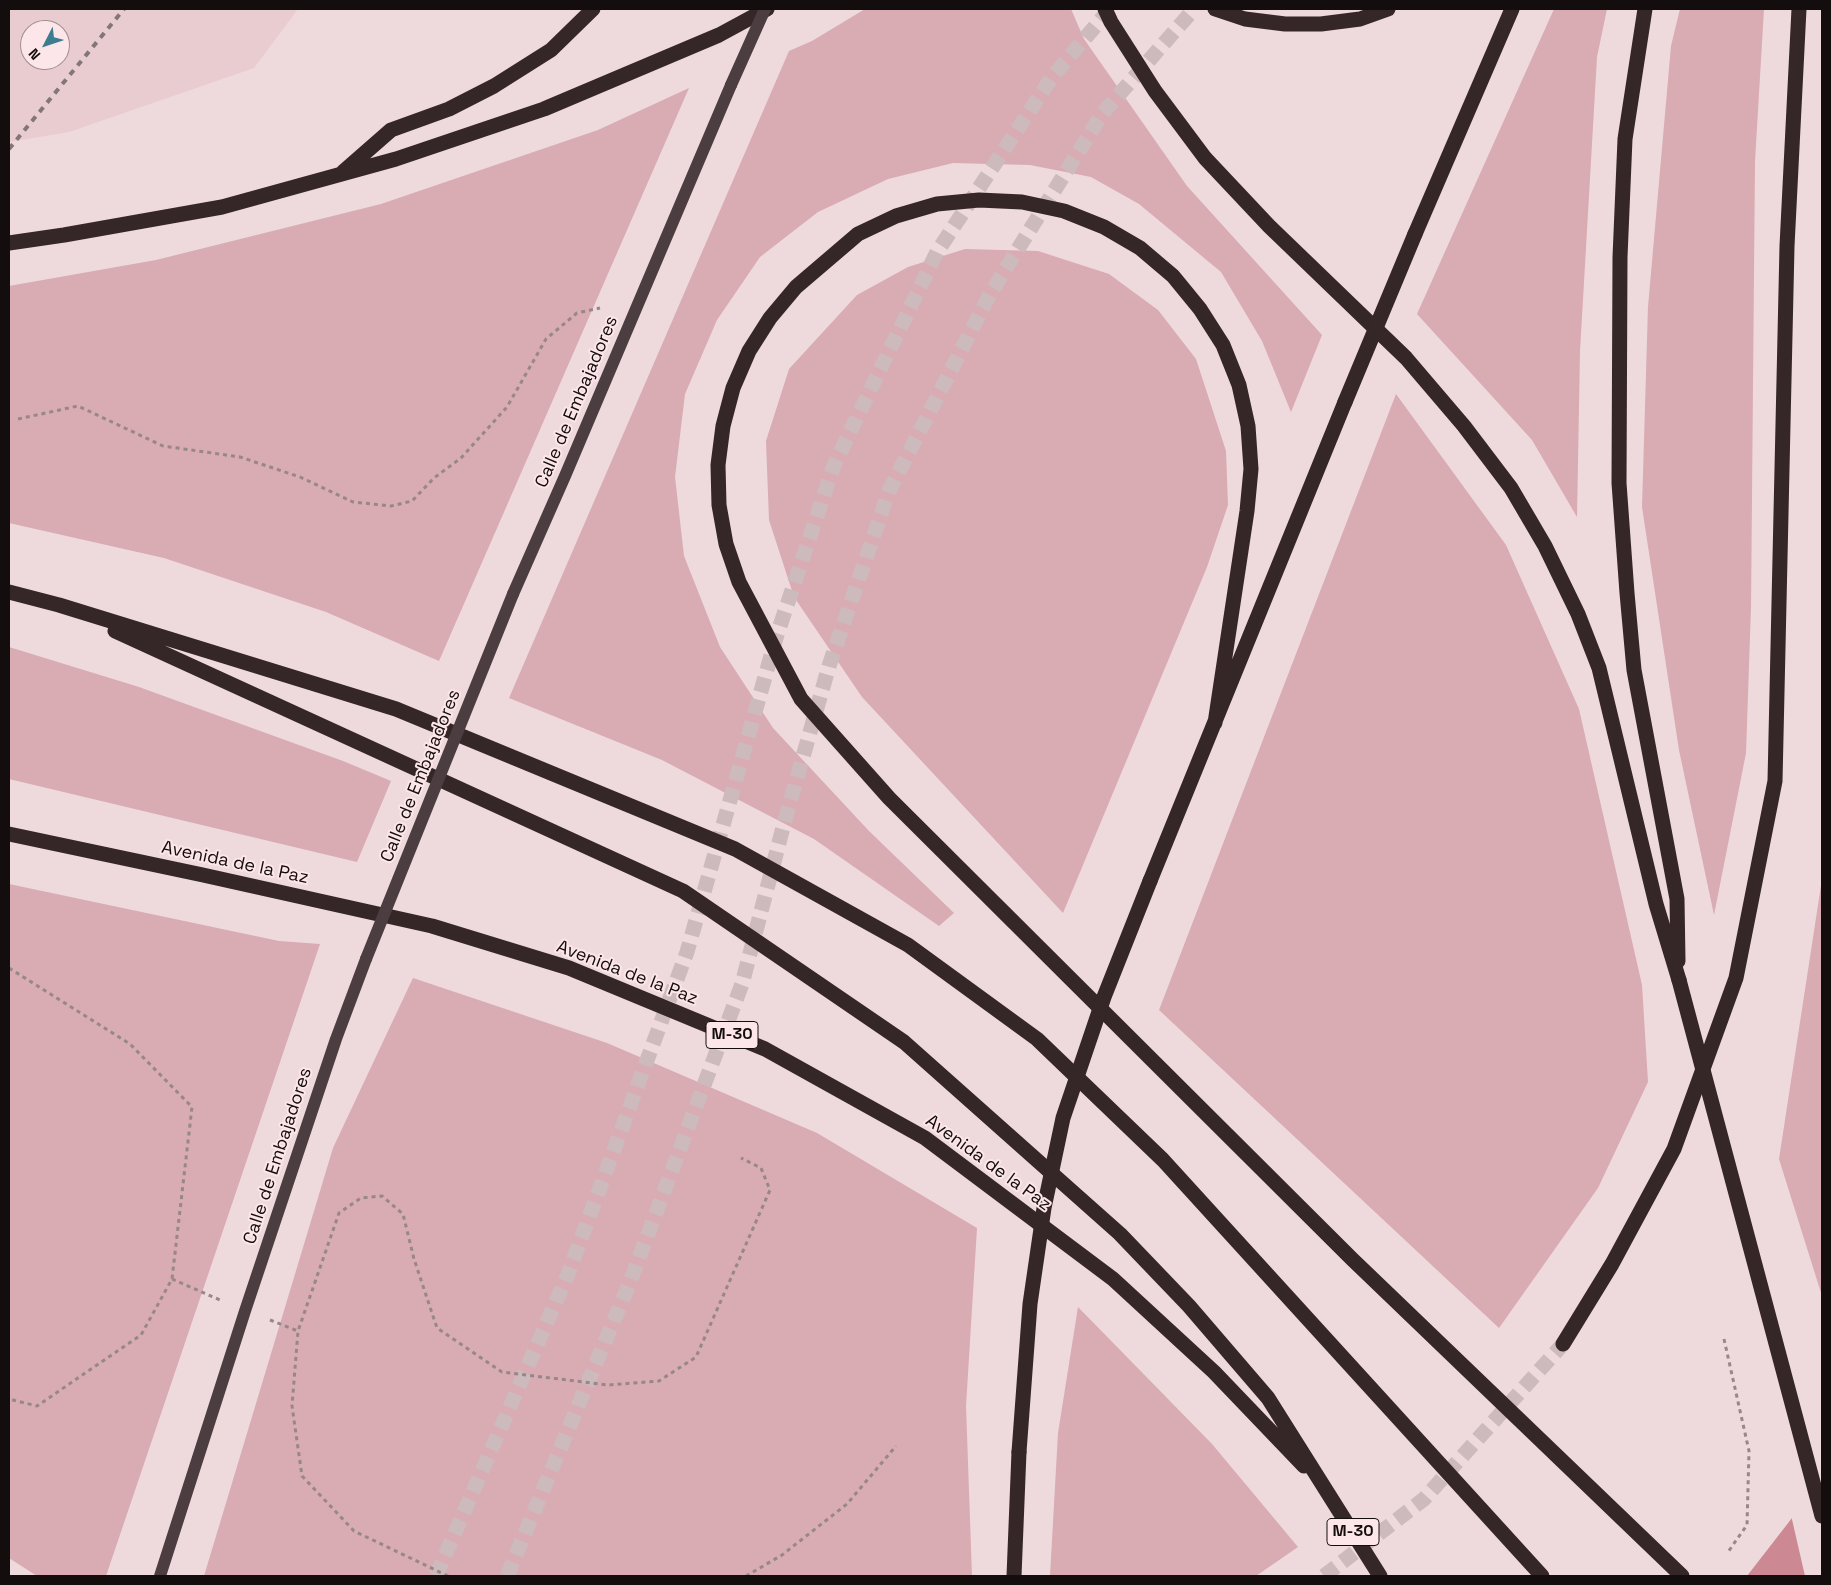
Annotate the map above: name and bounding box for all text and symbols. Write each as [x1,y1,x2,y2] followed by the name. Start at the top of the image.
[20,20,70,70] north arrow
[25,45,44,64] text: N
[531,313,623,491] street label: Calle de Embajadores
[376,687,466,865] street label: Calle de Embajadores
[160,837,310,889] street label: Avenida de la Paz
[553,936,701,1010] street label: Avenida de la Paz
[706,1022,758,1048] road number: M-30
[239,1065,317,1247] street label: Calle de Embajadores
[921,1110,1055,1216] street label: Avenida de la Paz
[1327,1518,1379,1545] road number: M-30

